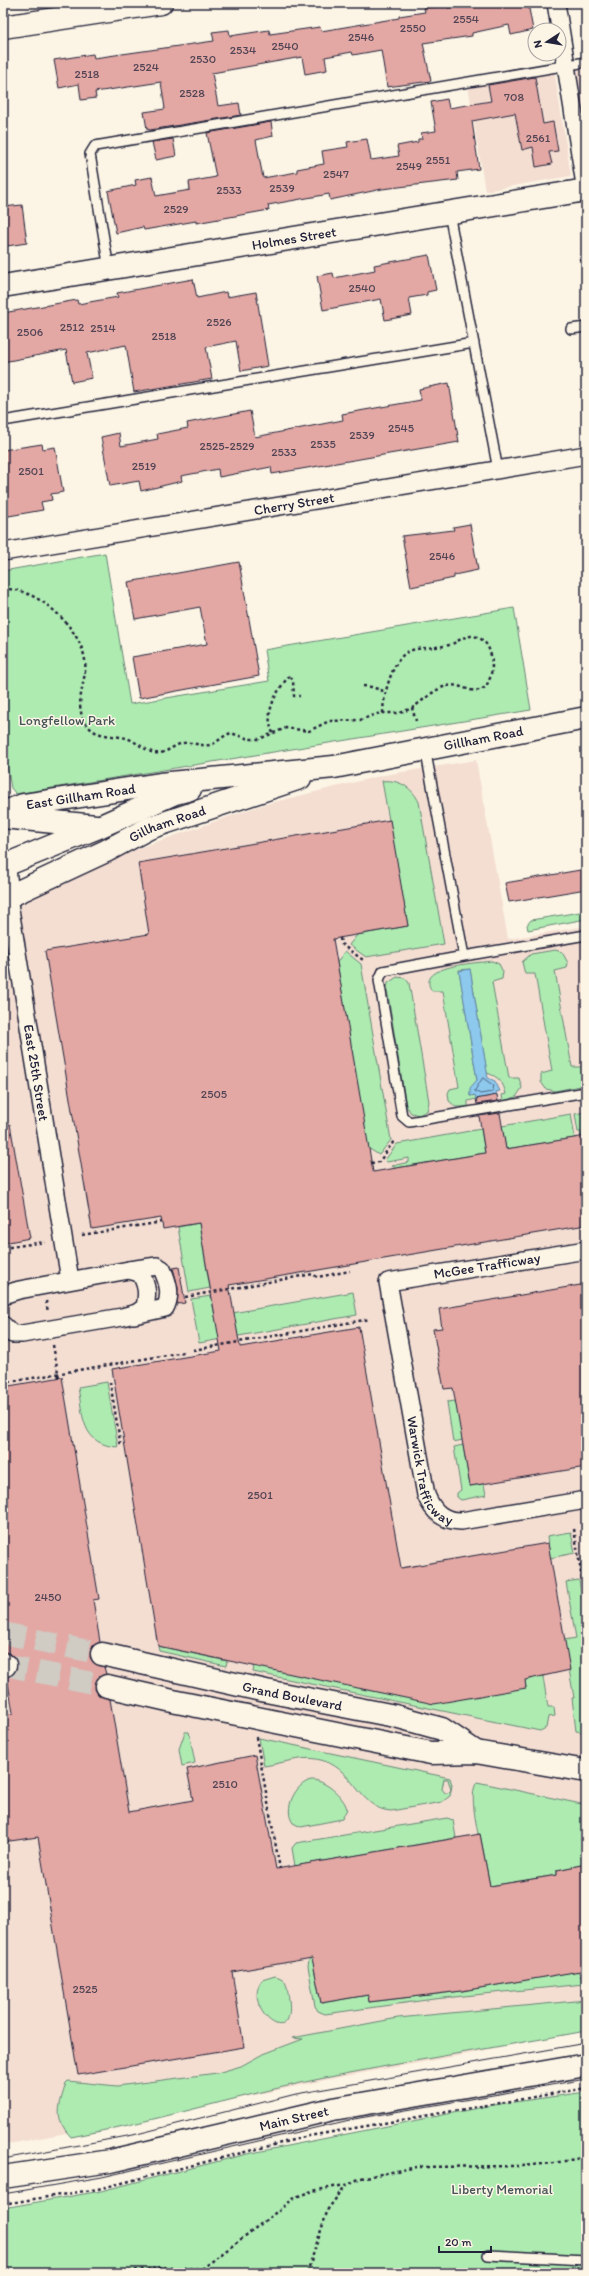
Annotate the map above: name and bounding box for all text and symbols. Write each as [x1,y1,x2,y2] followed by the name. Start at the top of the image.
[453,12,479,26] house number: 2554
[400,21,426,35] house number: 2550
[527,22,567,62] north arrow
[348,30,374,44] house number: 2546
[271,39,299,53] house number: 2540
[531,39,545,49] text: N
[230,43,256,57] house number: 2534
[190,52,216,66] house number: 2530
[133,60,159,74] house number: 2524
[75,67,100,81] house number: 2518
[179,86,205,100] house number: 2528
[504,90,524,104] house number: 708
[526,131,551,145] house number: 2561
[426,153,451,167] house number: 2551
[396,159,422,173] house number: 2549
[323,167,349,181] house number: 2547
[269,181,295,195] house number: 2539
[216,183,242,197] house number: 2533
[163,202,189,216] house number: 2529
[251,223,338,253] street label: Holmes Street
[348,281,376,295] house number: 2540
[206,315,232,329] house number: 2526
[60,320,85,334] house number: 2512
[90,321,116,335] house number: 2514
[17,325,43,339] house number: 2506
[152,329,177,343] house number: 2518
[388,421,414,435] house number: 2545
[349,428,375,442] house number: 2539
[310,437,336,451] house number: 2535
[199,439,255,453] house number: 2525-2529
[271,445,297,459] house number: 2533
[132,459,156,473] house number: 2519
[18,464,44,478] house number: 2501
[253,489,335,519] street label: Cherry Street
[429,549,455,563] house number: 2546
[19,712,115,729] park label: Longfellow Park
[442,722,525,754] street label: Gillham Road
[25,779,137,813] street label: East Gillham Road
[126,801,208,846] street label: Gillham Road
[20,1023,53,1122] street label: East 25th Street
[201,1087,227,1101] house number: 2505
[432,1249,542,1283] street label: McGee Trafficway
[404,1415,455,1529] street label: Warwick Trafficway
[247,1488,273,1502] house number: 2501
[34,1590,62,1604] house number: 2450
[241,1677,344,1714] street label: Grand Boulevard
[212,1777,238,1791] house number: 2510
[72,1982,98,1996] house number: 2525
[258,2102,330,2134] street label: Main Street
[451,2181,553,2198] park label: Liberty Memorial
[439,2228,491,2254] scale bar
[445,2235,472,2249] text: 20 m

